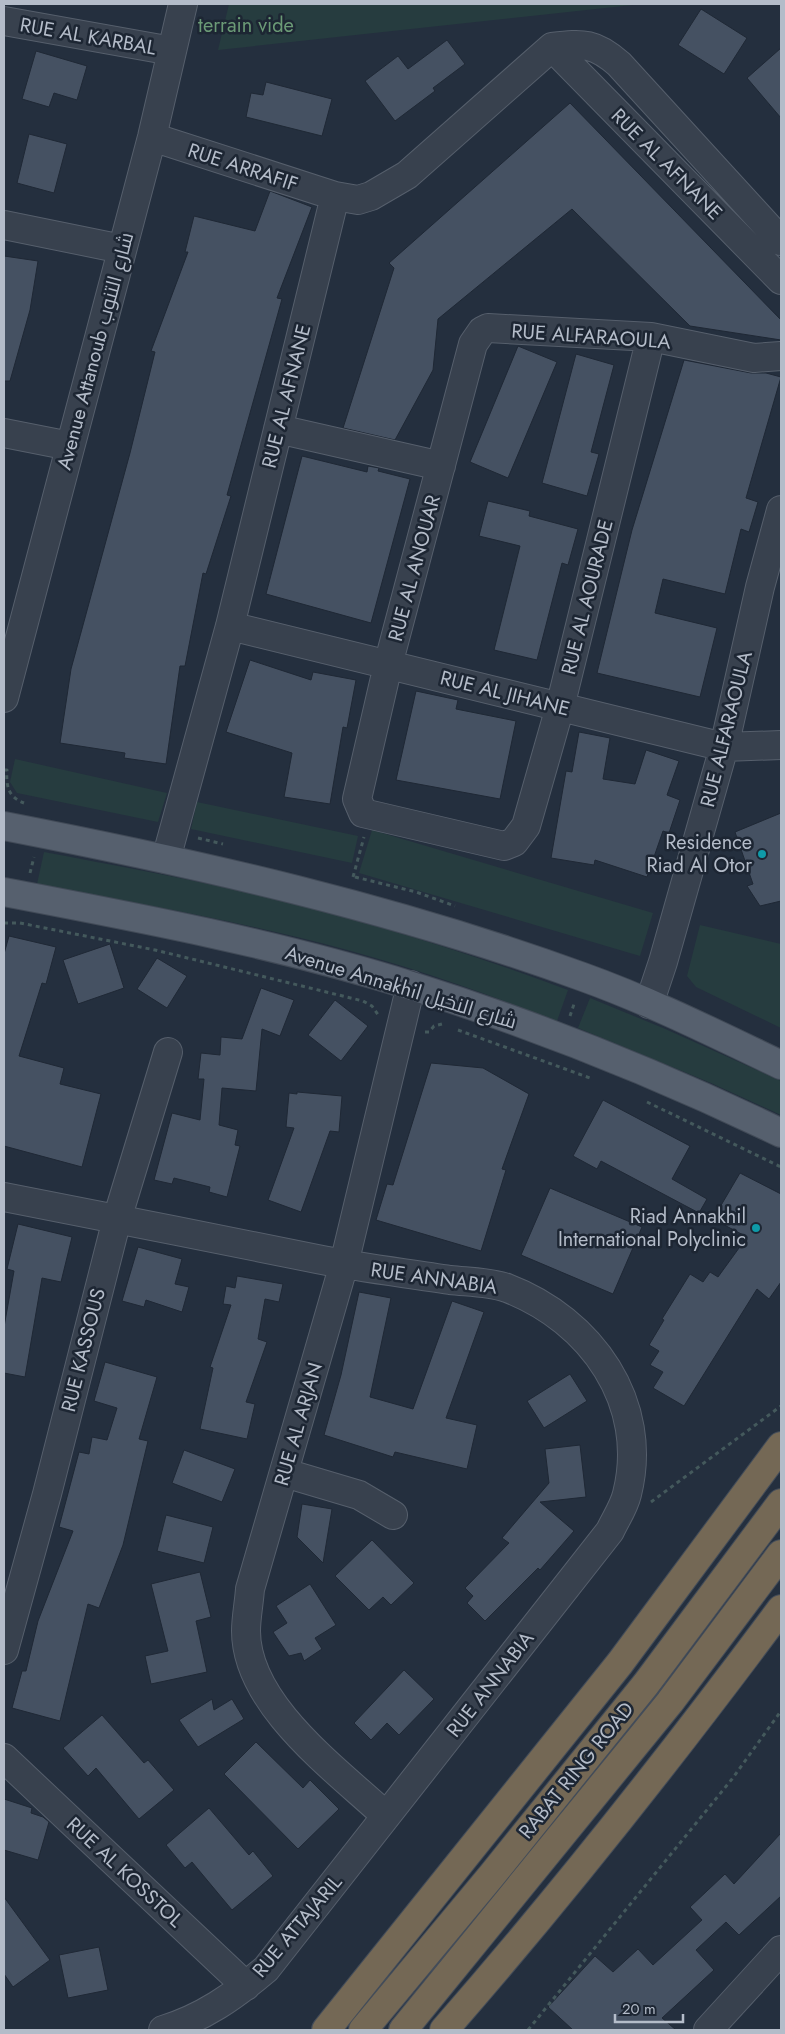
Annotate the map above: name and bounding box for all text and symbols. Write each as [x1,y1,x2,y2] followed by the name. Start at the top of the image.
[18,10,158,63] street label: RUE AL KARBAL
[198,11,294,40] park label: terrain vide
[604,102,729,227] street label: RUE AL AFNANE
[184,136,302,199] street label: RUE ARRAFIF
[50,229,141,473] street label: Avenue Attanoub شارع التنوب
[510,316,672,357] street label: RUE ALFARAOULA
[255,321,318,471] street label: RUE AL AFNANE
[381,492,448,644] street label: RUE AL ANOUAR
[554,517,621,678] street label: RUE AL AOURADE
[693,647,760,810] street label: RUE ALFARAOULA
[437,663,573,724] street label: RUE AL JIHANE
[646,828,752,880] place label: Residence Riad Al Otor
[756,848,768,860] marker: Residence Riad Al Otor
[282,938,520,1037] street label: Avenue Annakhil شارع النخيل
[558,1202,746,1254] place label: Riad Annakhil International Polyclinic
[750,1222,762,1234] marker: Riad Annakhil International Polyclinic
[369,1255,500,1302] street label: RUE ANNABIA
[54,1285,113,1415] street label: RUE KASSOUS
[267,1359,330,1489] street label: RUE AL ARJAN
[440,1625,542,1743] street label: RUE ANNABIA
[512,1696,641,1845] street label: RABAT RING ROAD
[60,1811,189,1934] street label: RUE AL KOSSTOL
[246,1869,349,1984] street label: RUE ATTAJARIL
[615,1992,682,2024] scale bar
[622,1998,656,2020] text: 20 m

